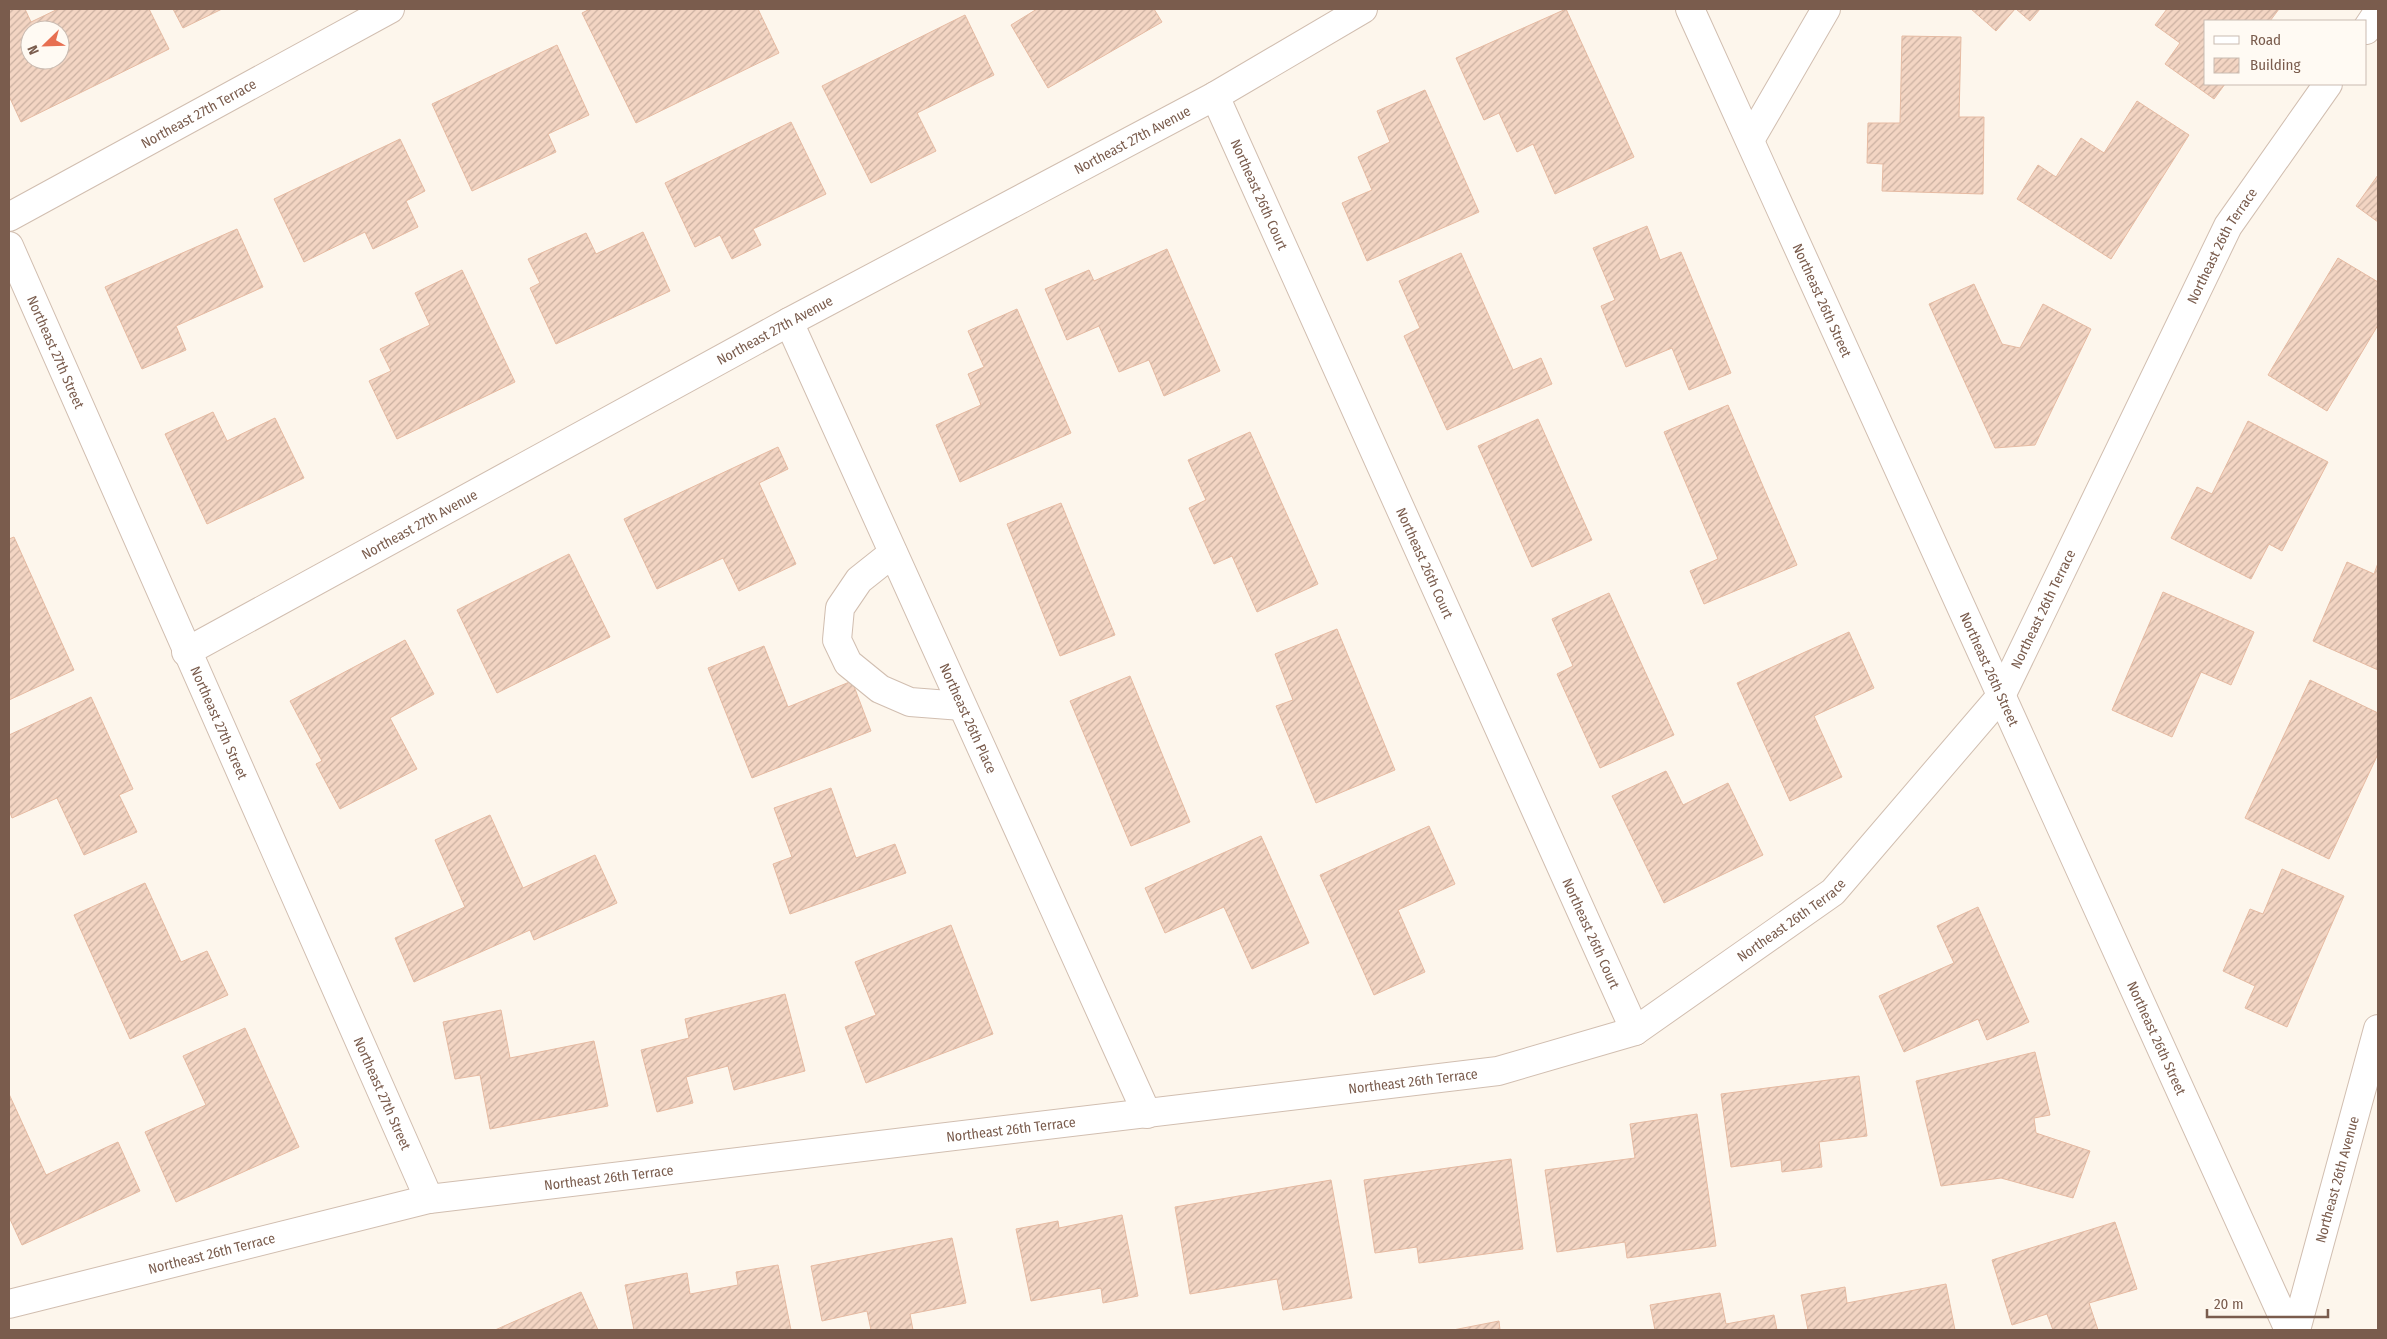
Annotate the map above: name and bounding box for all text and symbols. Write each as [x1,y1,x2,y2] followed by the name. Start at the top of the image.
[20,20,70,70] north arrow
[2204,20,2367,85] legend
[2250,31,2281,49] text: Road
[24,43,43,57] text: N
[2250,56,2301,74] text: Building
[138,76,259,152] street label: Northeast 27th Terrace
[1071,102,1194,178] street label: Northeast 27th Avenue
[1227,137,1291,253] street label: Northeast 26th Court
[2184,185,2261,307] street label: Northeast 26th Terrace
[1789,241,1855,361] street label: Northeast 26th Street
[714,292,836,369] street label: Northeast 27th Avenue
[23,293,88,412] street label: Northeast 27th Street
[359,486,480,563] street label: Northeast 27th Avenue
[1392,505,1457,622] street label: Northeast 26th Court
[2008,547,2079,671] street label: Northeast 26th Terrace
[1956,610,2022,729] street label: Northeast 26th Street
[935,661,1000,776] street label: Northeast 26th Place
[186,664,251,782] street label: Northeast 27th Street
[1734,875,1850,966] street label: Northeast 26th Terrace
[1558,876,1623,992] street label: Northeast 26th Court
[2123,979,2190,1098] street label: Northeast 26th Street
[350,1034,414,1153] street label: Northeast 27th Street
[1348,1065,1479,1098] street label: Northeast 26th Terrace
[945,1114,1077,1146] street label: Northeast 26th Terrace
[2312,1114,2363,1245] street label: Northeast 26th Avenue
[543,1162,675,1194] street label: Northeast 26th Terrace
[147,1230,277,1278] street label: Northeast 26th Terrace
[2207,1286,2328,1318] scale bar
[2214,1295,2244,1313] text: 20 m

